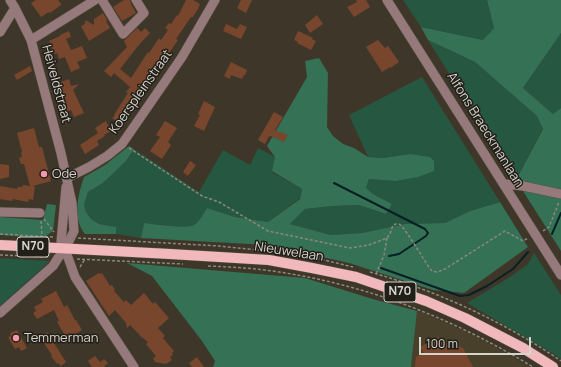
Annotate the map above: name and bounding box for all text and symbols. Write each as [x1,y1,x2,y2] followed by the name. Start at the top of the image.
[38,43,74,125] street label: Heiveldstraat
[106,47,176,137] street label: Koerspleinstraat
[443,70,527,190] street label: Alfons Braeckmanlaan
[52,166,77,182] place label: Ode
[39,169,49,179] marker: Ode
[17,237,49,257] road number: N70
[253,239,325,265] street label: Nieuwelaan
[384,282,416,302] road number: N70
[421,329,533,355] scale bar
[24,330,98,346] place label: Temmerman
[11,333,21,343] marker: Temmerman
[426,335,458,352] text: 100 m

